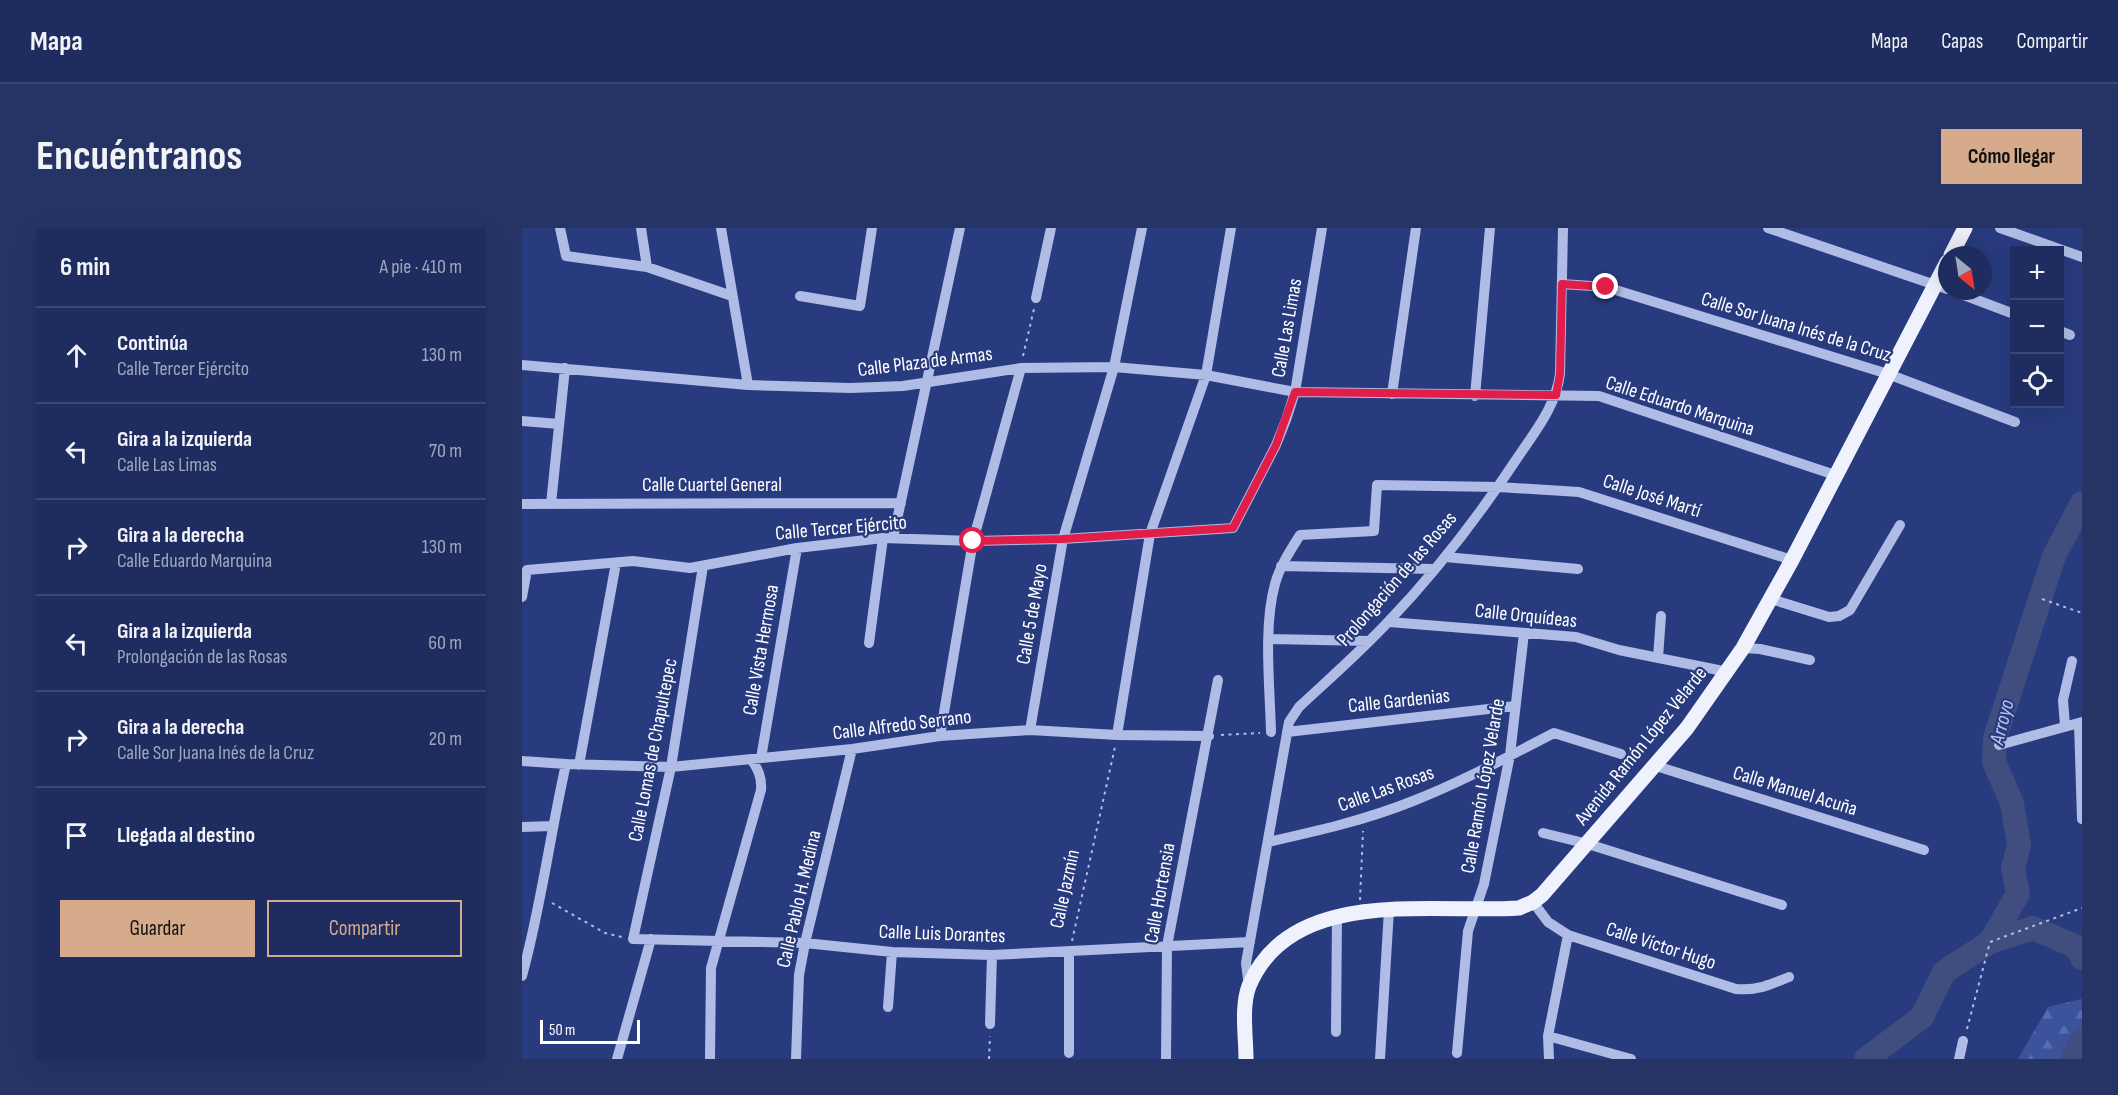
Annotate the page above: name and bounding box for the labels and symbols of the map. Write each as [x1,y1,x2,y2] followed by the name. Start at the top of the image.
[1938,246,1992,300] north arrow
[1592,273,1618,299] route end
[1266,277,1308,379] street label: Calle Las Limas
[1698,287,1894,367] street label: Calle Sor Juana Inés de la Cruz
[856,342,994,382] street label: Calle Plaza de Armas
[1603,371,1757,441] street label: Calle Eduardo Marquina
[1600,469,1704,523] street label: Calle José Martí
[642,473,782,497] street label: Calle Cuartel General
[1332,507,1462,651] street label: Prolongación de las Rosas
[774,510,908,546] street label: Calle Tercer Ejército
[959,527,985,553] route start
[1011,562,1053,666] street label: Calle 5 de Mayo
[738,583,784,717] street label: Calle Vista Hermosa
[1474,599,1578,633] street label: Calle Orquídeas
[623,656,683,844] street label: Calle Lomas de Chapultepec
[1569,662,1712,831] street label: Avenida Ramón López Velarde
[1347,684,1451,718] street label: Calle Gardenias
[1456,697,1510,875] street label: Calle Ramón López Velarde
[1984,697,2020,748] water label: Arroyo
[831,705,973,745] street label: Calle Alfredo Serrano
[1335,761,1437,817] street label: Calle Las Rosas
[1730,761,1860,821] street label: Calle Manuel Acuña
[772,828,826,970] street label: Calle Pablo H. Medina
[1139,841,1181,945] street label: Calle Hortensia
[1045,847,1085,931] street label: Calle Jazmín
[1603,917,1719,975] street label: Calle Víctor Hugo
[878,920,1006,948] street label: Calle Luis Dorantes
[540,1017,640,1044] scale bar

